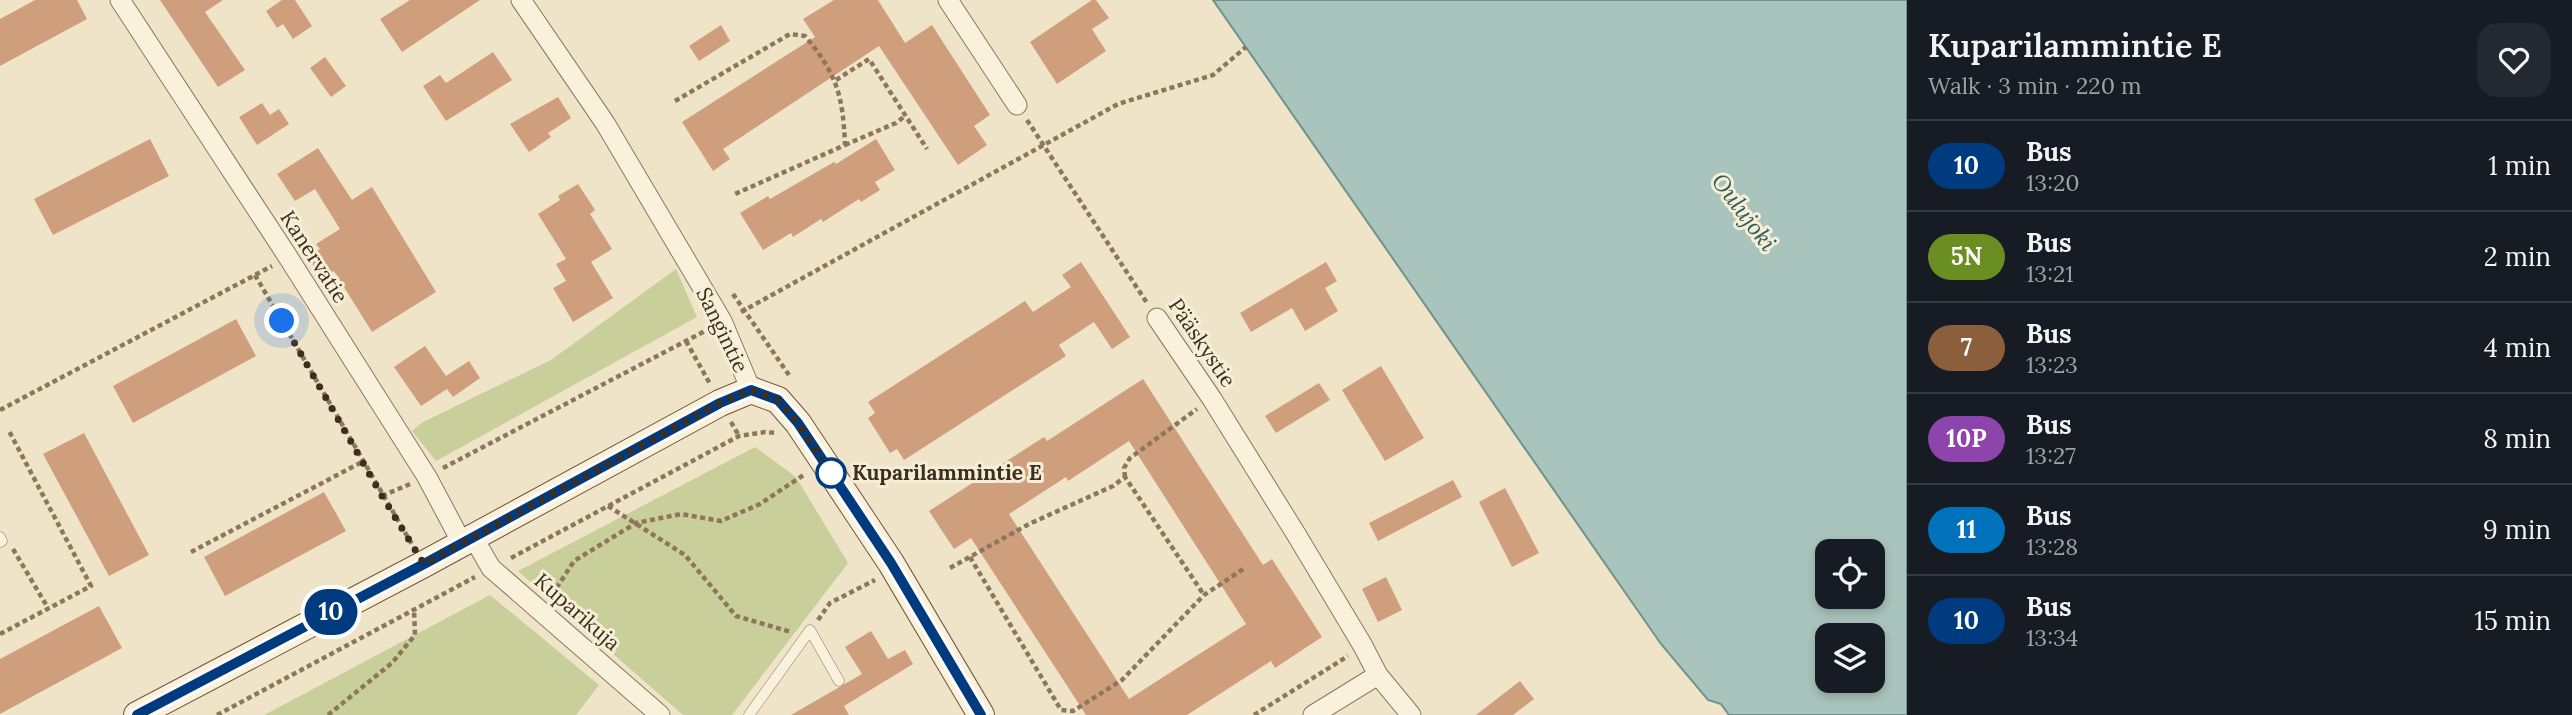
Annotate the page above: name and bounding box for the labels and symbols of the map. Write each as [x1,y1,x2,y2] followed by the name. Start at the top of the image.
[1706,167,1783,257] water label: Oulujoki
[274,205,354,308] street label: Kanervatie
[690,283,755,377] street label: Sangintie
[1163,293,1242,392] street label: Pääskystie
[264,303,299,338] your location
[816,458,846,488] marker: Kuparilammintie E
[852,459,1042,486] place label: Kuparilammintie E
[529,567,626,656] street label: Kuparikuja
[300,589,362,635] line badge: 10

